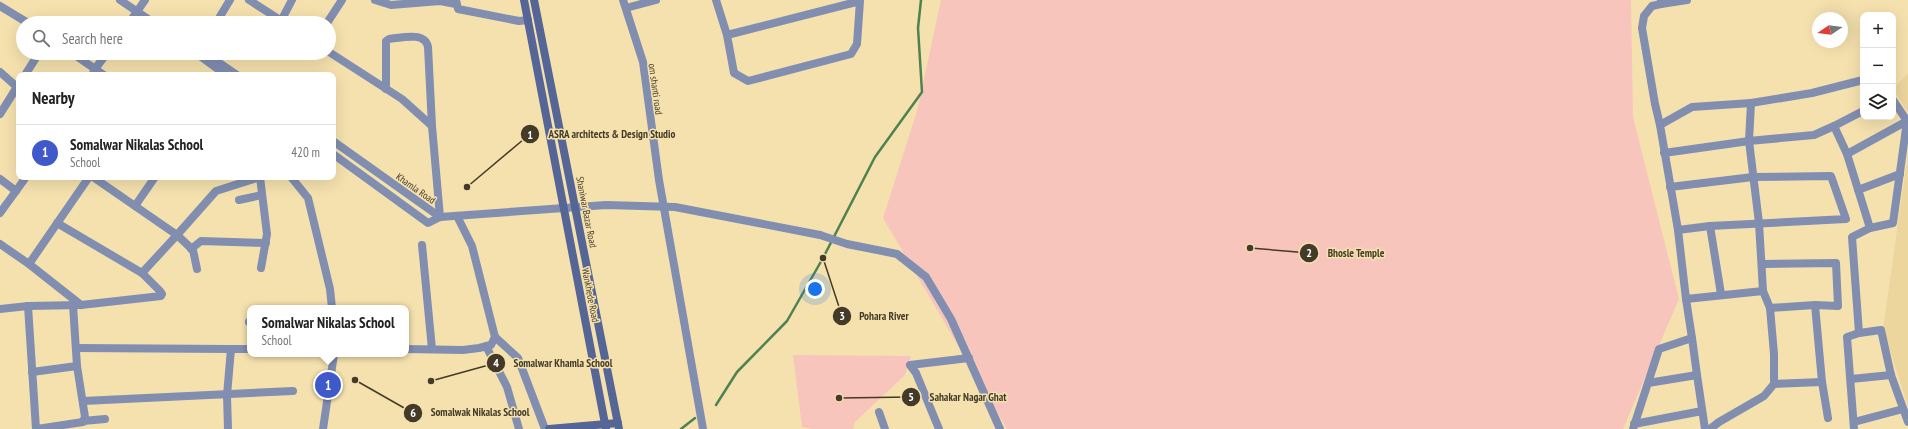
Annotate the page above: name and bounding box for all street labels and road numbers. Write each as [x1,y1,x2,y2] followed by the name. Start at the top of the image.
[645,63,666,116] street label: om shanti road
[393,170,438,207] street label: Khamla Road
[573,175,600,249] street label: Shaniwar Bazar Road
[579,267,602,323] street label: Wankhede Road

